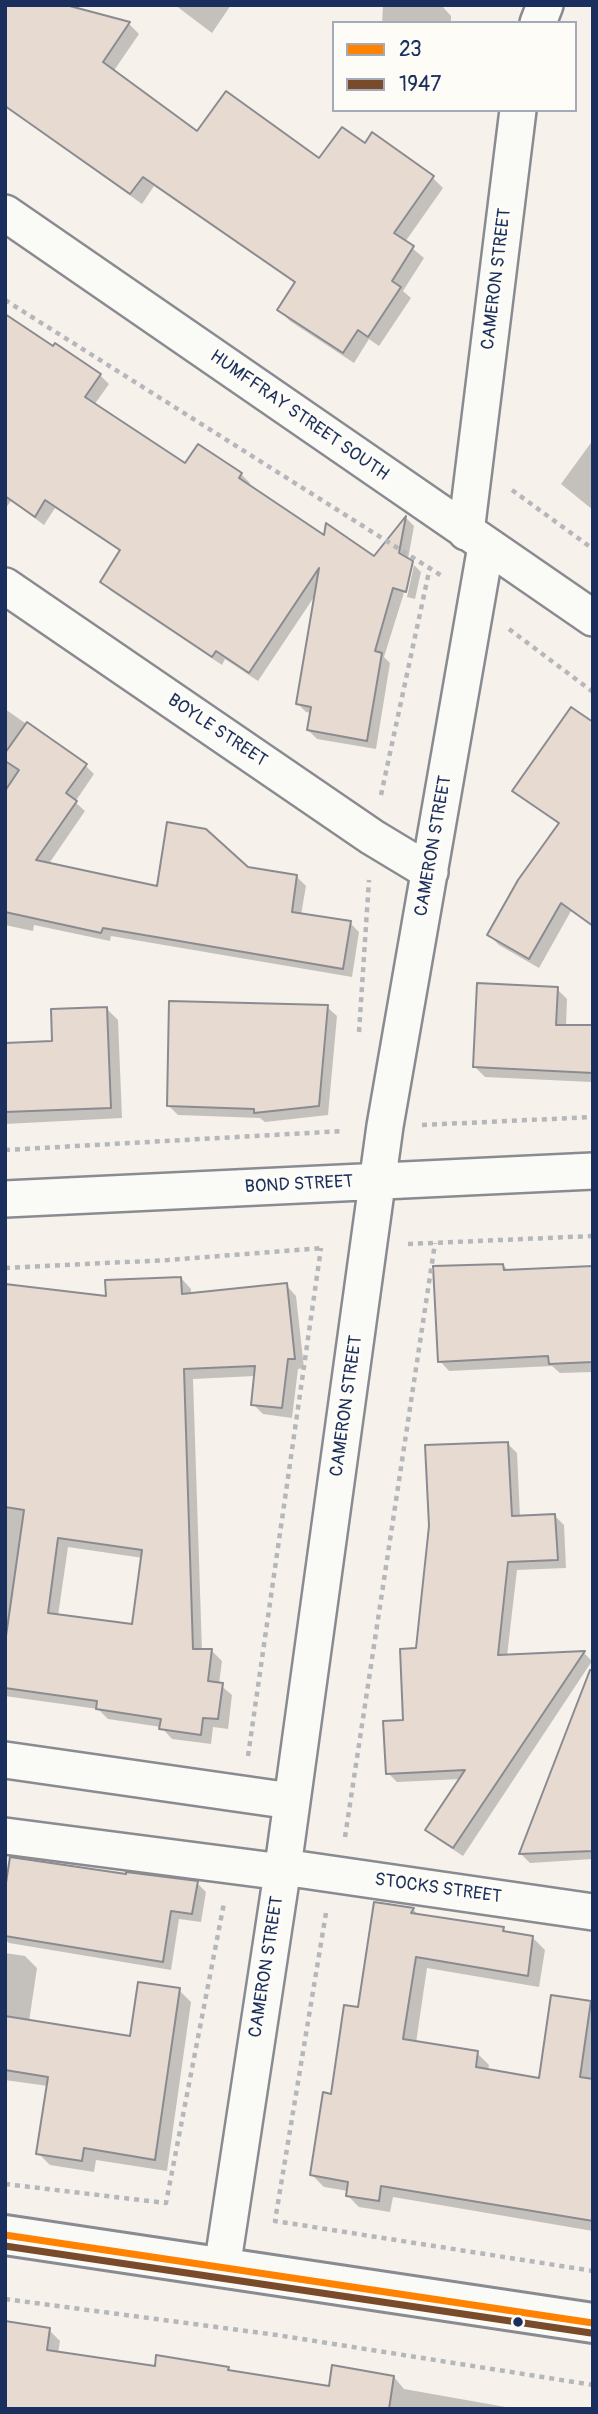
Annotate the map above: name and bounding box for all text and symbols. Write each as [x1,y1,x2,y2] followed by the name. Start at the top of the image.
[332,21,577,112] legend
[399,36,422,63] text: 23
[399,71,441,98] text: 1947
[478,207,516,351] street label: CAMERON STREET
[206,346,392,486] street label: HUMFFRAY STREET SOUTH
[163,690,271,772] street label: BOYLE STREET
[411,774,457,918] street label: CAMERON STREET
[244,1171,354,1199] street label: BOND STREET
[326,1334,368,1478] street label: CAMERON STREET
[373,1869,503,1909] street label: STOCKS STREET
[245,1895,289,2039] street label: CAMERON STREET
[511,2315,525,2329] unlabelled marker

